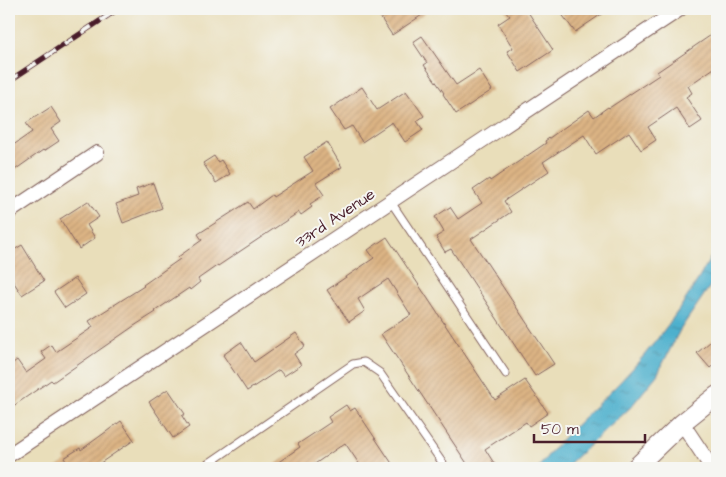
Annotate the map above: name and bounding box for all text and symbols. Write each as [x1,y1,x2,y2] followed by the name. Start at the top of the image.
[291,183,379,253] street label: 33rd Avenue
[534,412,645,444] scale bar
[541,419,579,440] text: 50 m

